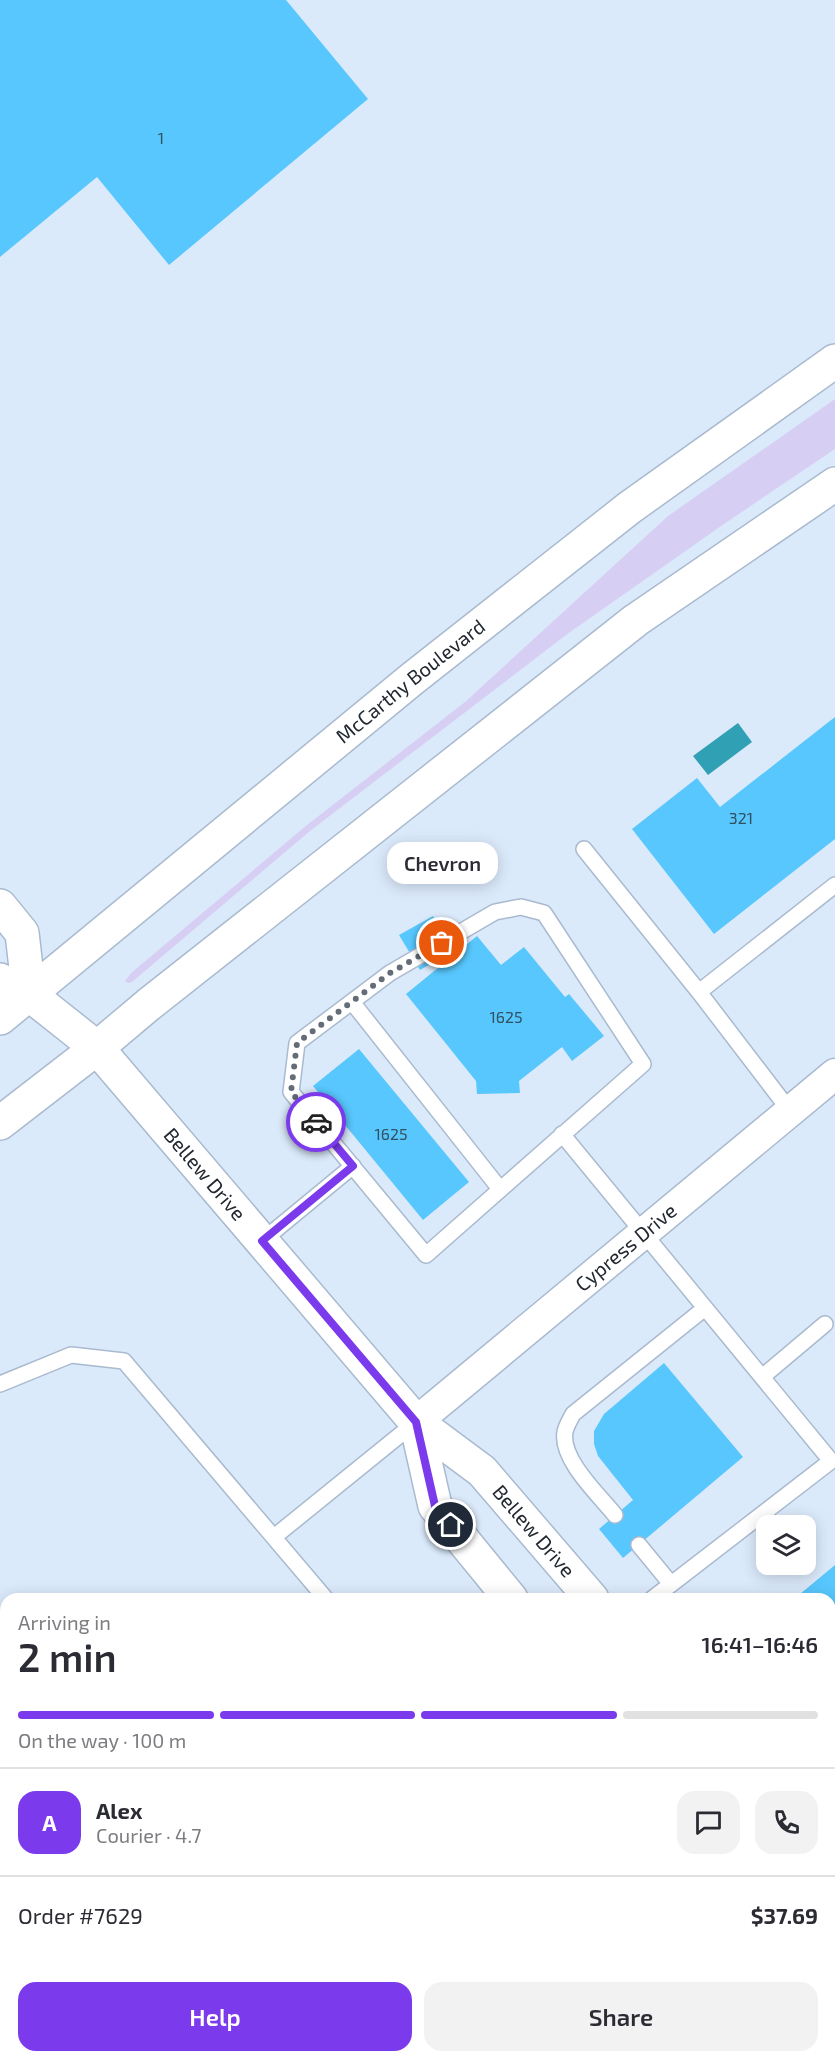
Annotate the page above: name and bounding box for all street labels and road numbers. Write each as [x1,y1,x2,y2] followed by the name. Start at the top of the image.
[331,613,489,748] street label: McCarthy Boulevard
[159,1123,252,1225] street label: Bellew Drive
[570,1198,681,1296] street label: Cypress Drive
[488,1479,581,1581] street label: Bellew Drive

